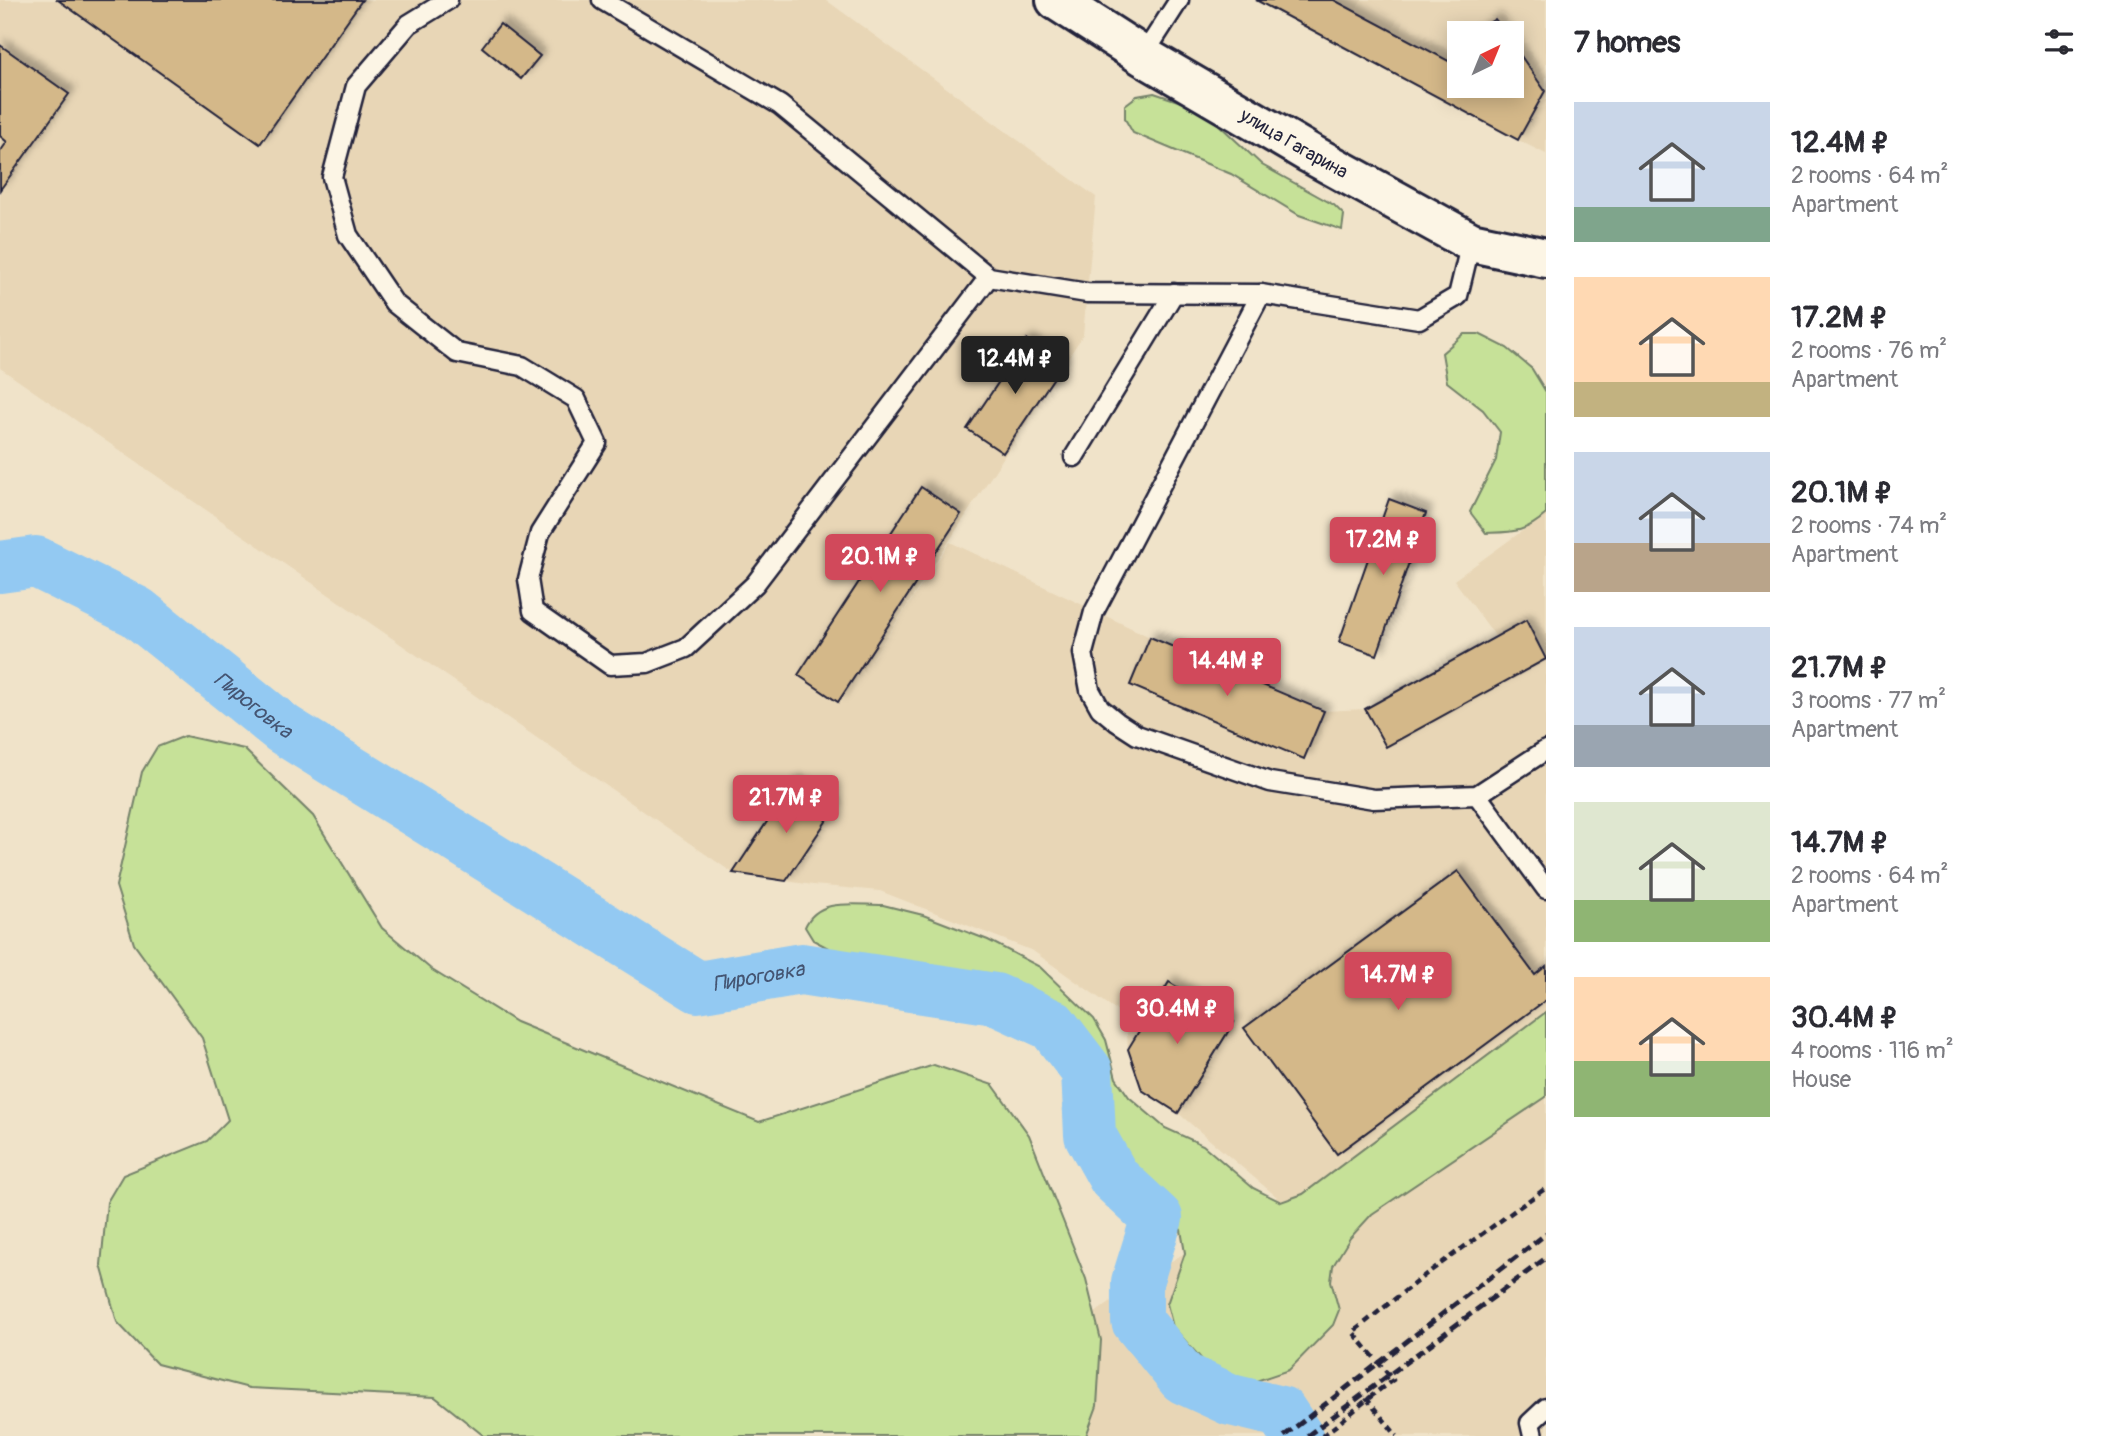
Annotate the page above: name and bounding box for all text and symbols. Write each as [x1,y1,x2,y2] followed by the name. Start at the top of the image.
[1447,21,1524,98] north arrow
[1447,21,1524,98] map controls
[2040,23,2078,61] icon: filters
[1574,24,1681,61] text: 7 homes
[1235,103,1352,184] street label: улица Гагарина
[1791,124,1890,161] text: 12.4M ₽
[1630,130,1714,214] icon: home
[1791,161,1948,190] text: 2 rooms · 64 m²
[1791,190,1898,219] text: Apartment
[1791,299,1888,336] text: 17.2M ₽
[1630,305,1714,389] icon: home
[950,336,1080,396] pin: 12.4M ₽
[1791,336,1947,365] text: 2 rooms · 76 m²
[977,344,1053,373] text: 12.4M ₽
[1791,365,1898,394] text: Apartment
[1791,474,1893,511] text: 20.1M ₽
[1630,480,1714,564] icon: home
[1791,511,1947,540] text: 2 rooms · 74 m²
[1318,518,1448,577] pin: 17.2M ₽
[1346,525,1420,554] text: 17.2M ₽
[815,534,945,594] pin: 20.1M ₽
[1791,540,1898,569] text: Apartment
[841,542,919,571] text: 20.1M ₽
[1162,638,1292,698] pin: 14.4M ₽
[1189,646,1265,675] text: 14.4M ₽
[1791,649,1888,686] text: 21.7M ₽
[1630,655,1714,739] icon: home
[209,666,298,745] water label: Пироговка
[1791,686,1946,715] text: 3 rooms · 77 m²
[1791,715,1898,744] text: Apartment
[721,776,851,835] pin: 21.7M ₽
[749,783,823,812] text: 21.7M ₽
[1791,824,1889,861] text: 14.7M ₽
[1630,830,1714,914] icon: home
[1791,861,1948,890] text: 2 rooms · 64 m²
[1791,890,1898,919] text: Apartment
[1333,953,1463,1012] pin: 14.7M ₽
[710,955,807,998] water label: Пироговка
[1361,960,1435,989] text: 14.7M ₽
[1112,986,1242,1046] pin: 30.4M ₽
[1136,994,1218,1023] text: 30.4M ₽
[1791,999,1898,1036] text: 30.4M ₽
[1630,1005,1714,1089] icon: home
[1791,1036,1954,1065] text: 4 rooms · 116 m²
[1791,1065,1851,1094] text: House

